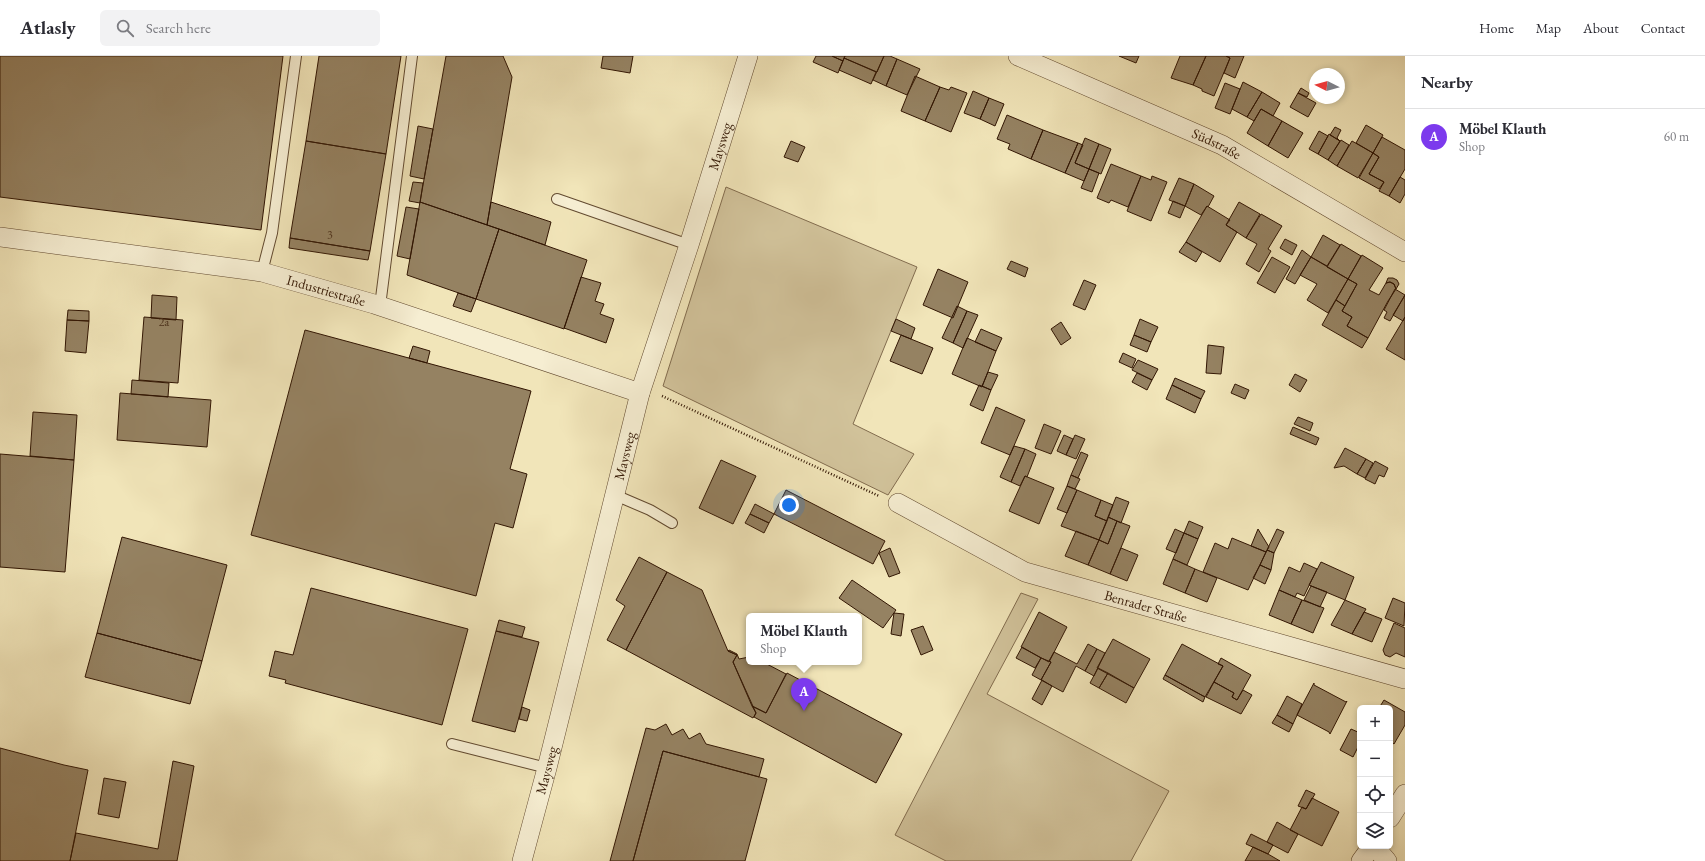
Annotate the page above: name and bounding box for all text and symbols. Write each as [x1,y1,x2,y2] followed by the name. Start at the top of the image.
[100,10,380,46] search box
[20,15,76,40] text: Atlasly
[114,17,136,39] icon: search
[146,18,211,37] text: Search here
[1479,19,1514,37] text: Home
[1536,19,1561,37] text: Map
[1583,19,1619,37] text: About
[1641,19,1685,37] text: Contact
[1309,68,1345,104] north arrow
[1421,71,1473,93] text: Nearby
[704,119,736,172] street label: Maysweg
[1459,119,1546,138] text: Möbel Klauth
[1189,124,1245,164] street label: Südstraße
[1429,128,1439,145] text: A
[1664,128,1689,145] text: 60 m
[1459,138,1485,155] text: Shop
[327,227,333,243] house number: 3
[285,271,368,310] street label: Industriestraße
[159,314,169,330] house number: 2a
[610,429,639,482] street label: Maysweg
[779,495,799,515] your location
[1102,586,1190,626] street label: Benrader Straße
[746,613,862,665] popup
[760,621,848,640] text: Möbel Klauth
[760,640,786,657] text: Shop
[791,678,817,711] pin: A
[1357,705,1393,849] map controls
[1357,705,1393,741] button: +
[1357,741,1393,777] button: −
[531,743,561,796] street label: Maysweg
[1357,777,1393,813] button: locate
[1357,813,1393,849] button: layers

